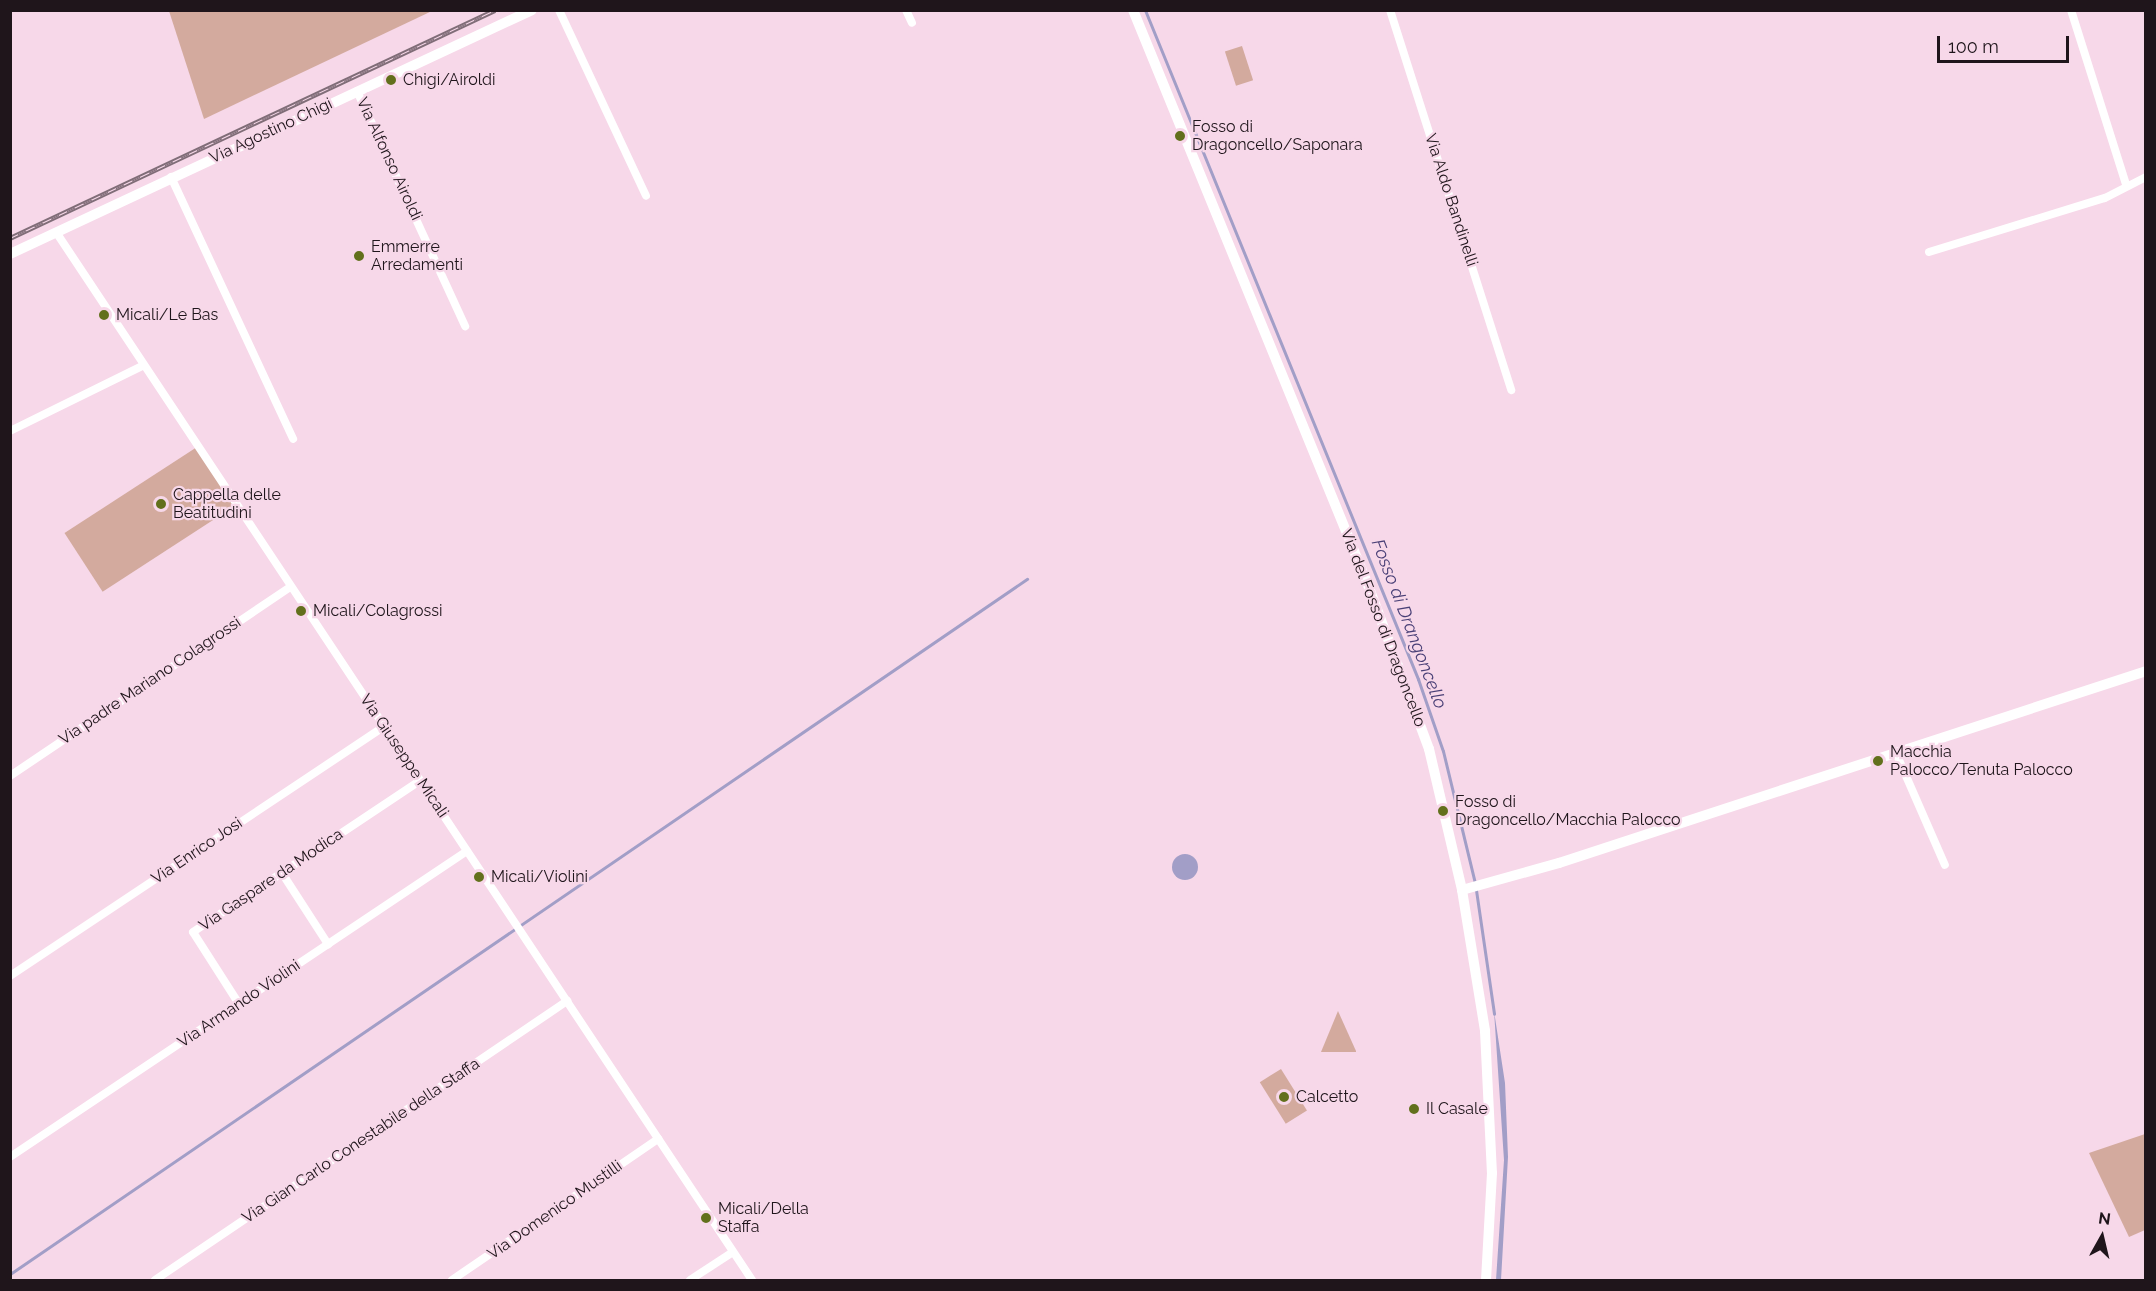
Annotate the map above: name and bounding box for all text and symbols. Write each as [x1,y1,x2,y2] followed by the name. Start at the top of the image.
[1940,24,2072,62] scale bar
[1948,36,1999,57] text: 100 m
[403,70,496,90] place label: Chigi/Airoldi
[384,73,398,87] marker: Chigi/Airoldi
[206,94,336,168] street label: Via Agostino Chigi
[352,94,426,224] street label: Via Alfonso Airoldi
[1192,117,1363,155] place label: Fosso di Dragoncello/Saponara
[1173,129,1187,143] marker: Fosso di Dragoncello/Saponara
[1420,131,1482,269] street label: Via Aldo Bandinelli
[371,237,463,275] place label: Emmerre Arredamenti
[352,249,366,263] marker: Emmerre Arredamenti
[116,305,218,325] place label: Micali/Le Bas
[97,308,111,322] marker: Micali/Le Bas
[173,485,281,523] place label: Cappella delle Beatitudini
[154,497,168,511] marker: Cappella delle Beatitudini
[1336,526,1430,730] street label: Via del Fosso di Dragoncello
[1367,536,1451,712] water label: Fosso di Drangoncello
[313,601,442,621] place label: Micali/Colagrossi
[294,604,308,618] marker: Micali/Colagrossi
[55,613,245,749] street label: Via padre Mariano Colagrossi
[356,691,452,821] street label: Via Giuseppe Micali
[1890,742,2073,780] place label: Macchia Palocco/Tenuta Palocco
[1871,754,1885,768] marker: Macchia Palocco/Tenuta Palocco
[1455,792,1681,830] place label: Fosso di Dragoncello/Macchia Palocco
[1436,804,1450,818] marker: Fosso di Dragoncello/Macchia Palocco
[148,813,246,889] street label: Via Enrico Josi
[195,825,347,935] street label: Via Gaspare da Modica
[491,867,588,887] place label: Micali/Violini
[472,870,486,884] marker: Micali/Violini
[174,956,304,1052] street label: Via Armando Violini
[239,1054,483,1228] street label: Via Gian Carlo Conestabile della Staffa
[1296,1087,1358,1107] place label: Calcetto
[1277,1090,1291,1104] marker: Calcetto
[1426,1099,1488,1119] place label: Il Casale
[1407,1102,1421,1116] marker: Il Casale
[484,1156,626,1264] street label: Via Domenico Mustilli
[718,1199,809,1237] place label: Micali/Della Staffa
[2072,1207,2132,1267] north arrow
[2097,1208,2112,1229] text: N
[699,1211,713,1225] marker: Micali/Della Staffa

